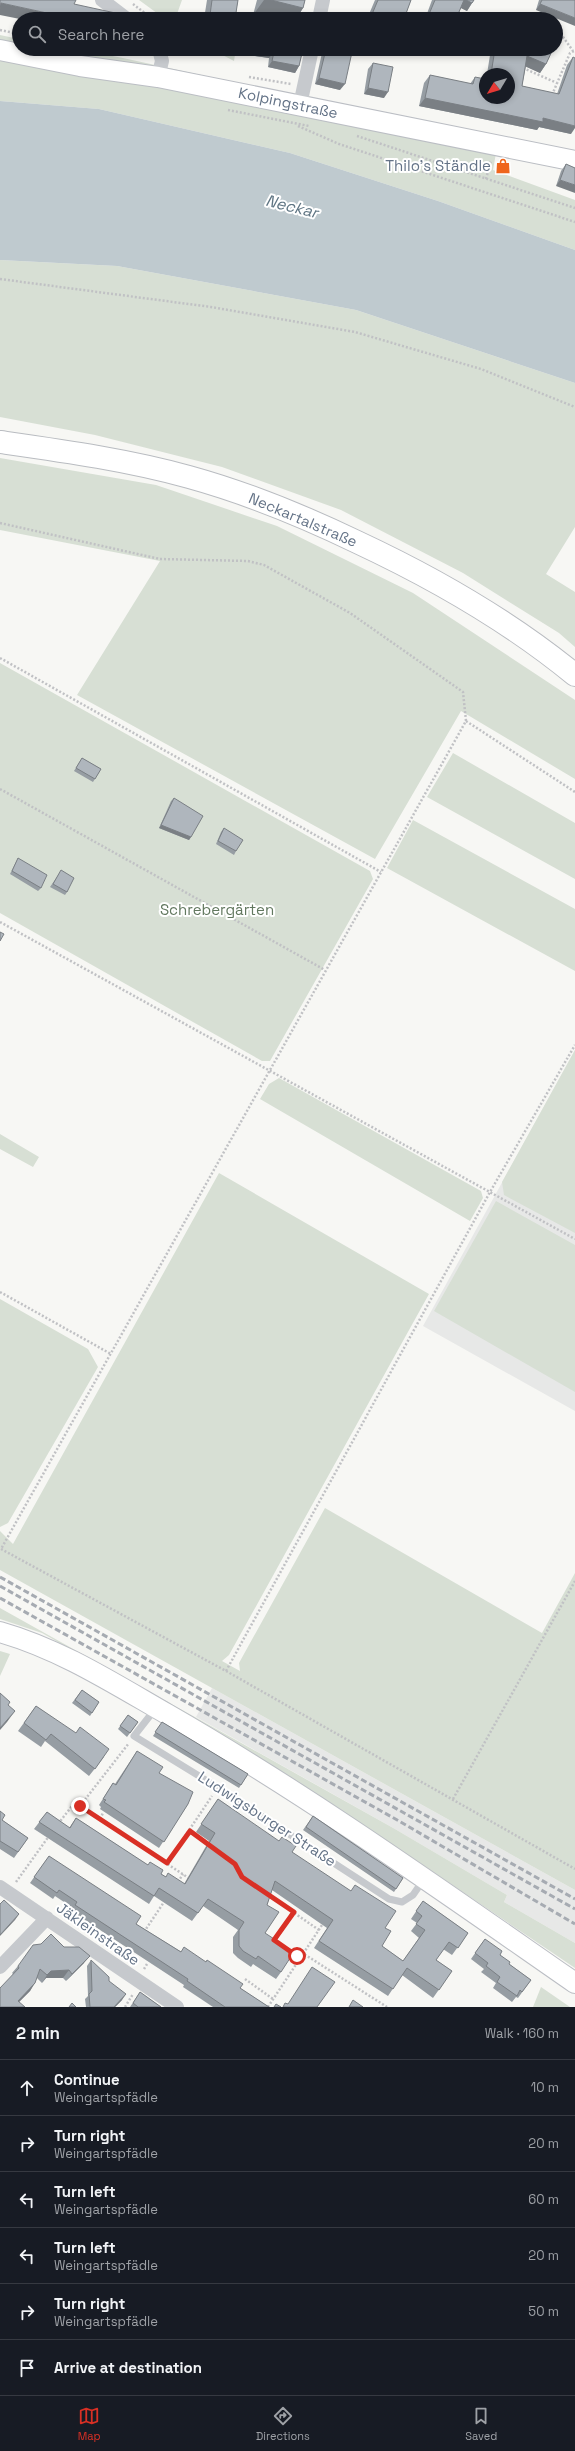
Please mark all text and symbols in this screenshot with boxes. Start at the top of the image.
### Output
search box [12,12,563,56]
icon: search [26,23,48,45]
text: Search here [58,25,144,44]
north arrow [479,68,515,104]
street label: Kolpingstraße [237,83,340,122]
place label: Thilo's Ständle [385,156,491,175]
shop icon: Thilo's Ständle [494,157,512,175]
water label: Neckar [263,190,322,224]
street label: Neckartalstraße [246,488,360,551]
park label: Schrebergärten [160,900,274,919]
street label: Ludwigsburger Straße [195,1767,340,1870]
route end [71,1797,89,1815]
street label: Jäkleinstraße [53,1898,144,1969]
route start [288,1947,306,1965]
text: 2 min [16,2022,60,2044]
text: Walk · 160 m [485,2025,559,2042]
text: Continue [54,2070,120,2089]
icon: ahead [16,2077,38,2099]
text: 10 m [531,2079,559,2096]
text: Weingartspfädle [54,2089,158,2106]
text: Turn right [54,2126,125,2145]
icon: right [16,2133,38,2155]
text: 20 m [528,2135,559,2152]
text: Weingartspfädle [54,2145,158,2162]
text: Turn left [54,2182,116,2201]
icon: left [16,2189,38,2211]
text: 60 m [528,2191,559,2208]
text: Weingartspfädle [54,2201,158,2218]
text: Turn left [54,2238,116,2257]
icon: left [16,2245,38,2267]
text: 20 m [528,2247,559,2264]
text: Weingartspfädle [54,2257,158,2274]
text: Turn right [54,2294,125,2313]
icon: right [16,2301,38,2323]
text: 50 m [528,2303,559,2320]
text: Weingartspfädle [54,2313,158,2330]
icon: arrive [16,2357,38,2379]
text: Arrive at destination [54,2358,202,2377]
tab: Map [78,2405,101,2443]
tab: Directions [256,2405,310,2443]
tab: Saved [465,2405,497,2443]

